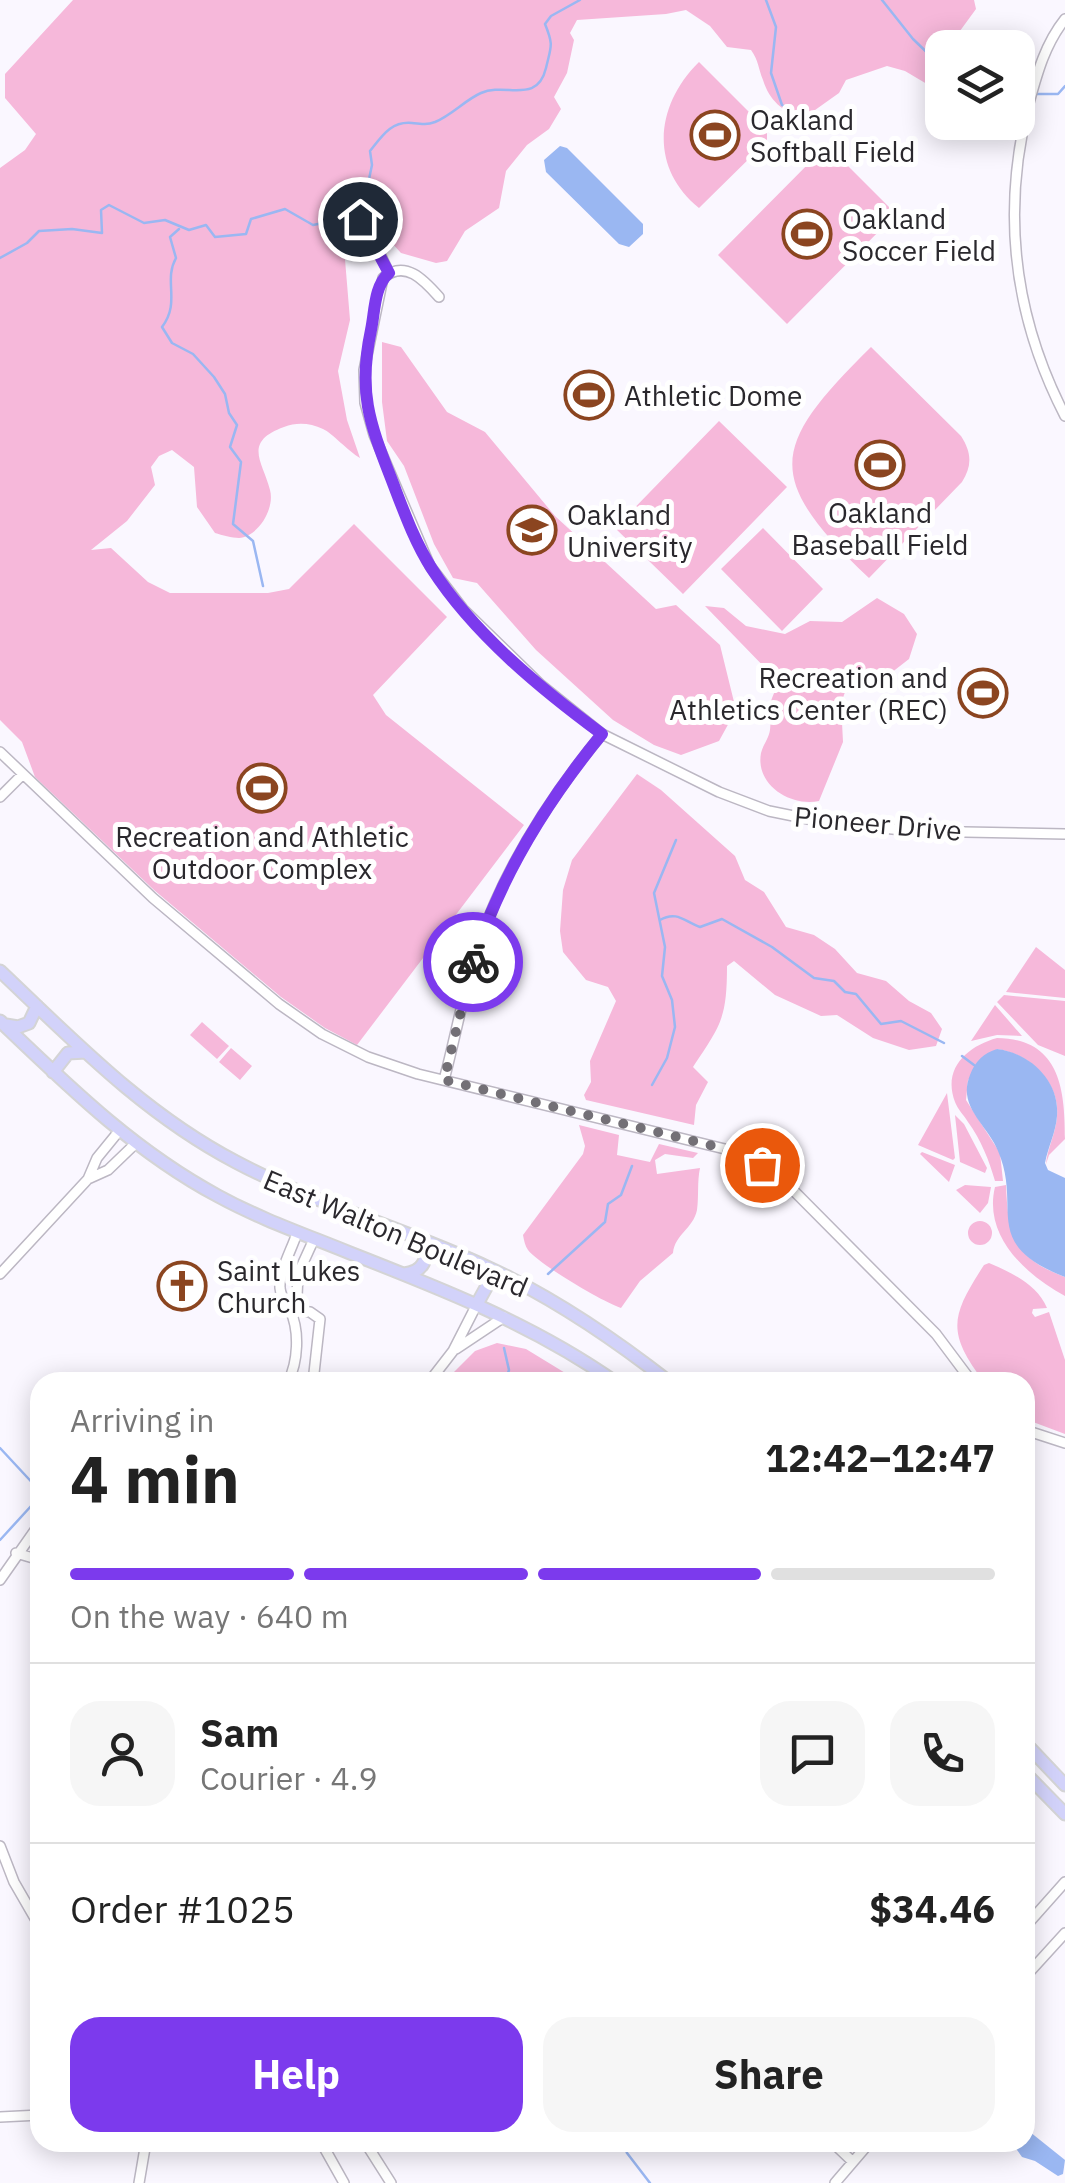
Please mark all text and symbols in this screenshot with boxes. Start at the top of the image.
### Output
map controls [925,30,1035,140]
button: layers [925,30,1035,140]
place label: Oakland Softball Field [750,101,915,170]
sports icon: Oakland Softball Field [689,109,741,161]
pin [318,177,403,262]
icon: home [333,192,388,247]
place label: Oakland Soccer Field [842,200,996,269]
sports icon: Oakland Soccer Field [781,208,833,260]
sports icon: Athletic Dome [563,369,615,421]
place label: Athletic Dome [624,377,802,414]
sports icon: Oakland Baseball Field [854,439,906,491]
place label: Oakland Baseball Field [791,494,969,563]
place label: Oakland University [567,496,693,565]
school or university icon: Oakland University [506,504,558,556]
place label: Recreation and Athletics Center (REC) [669,659,948,728]
sports icon: Recreation and Athletics Center (REC) [957,667,1009,719]
sports icon: Recreation and Athletic Outdoor Complex [236,762,288,814]
street label: Pioneer Drive [793,797,963,849]
place label: Recreation and Athletic Outdoor Complex [115,818,409,887]
courier [423,912,523,1012]
icon: bike [446,935,501,990]
pin [720,1123,805,1208]
icon: bag [735,1138,790,1193]
street label: East Walton Boulevard [258,1161,534,1305]
place label: Saint Lukes Church [217,1252,361,1321]
church icon: Saint Lukes Church [156,1260,208,1312]
text: Arriving in [70,1399,215,1441]
text: 12:42–12:47 [765,1433,995,1482]
text: 4 min [70,1436,240,1521]
text: On the way · 640 m [70,1595,349,1637]
button: person [70,1701,175,1806]
button: chat [760,1701,865,1806]
button: phone [890,1701,995,1806]
text: Sam [200,1708,279,1757]
text: Courier · 4.9 [200,1757,378,1799]
text: Order #1025 [70,1884,295,1933]
text: $34.46 [869,1884,995,1933]
button: Help [70,2017,523,2132]
button: Share [543,2017,995,2132]

